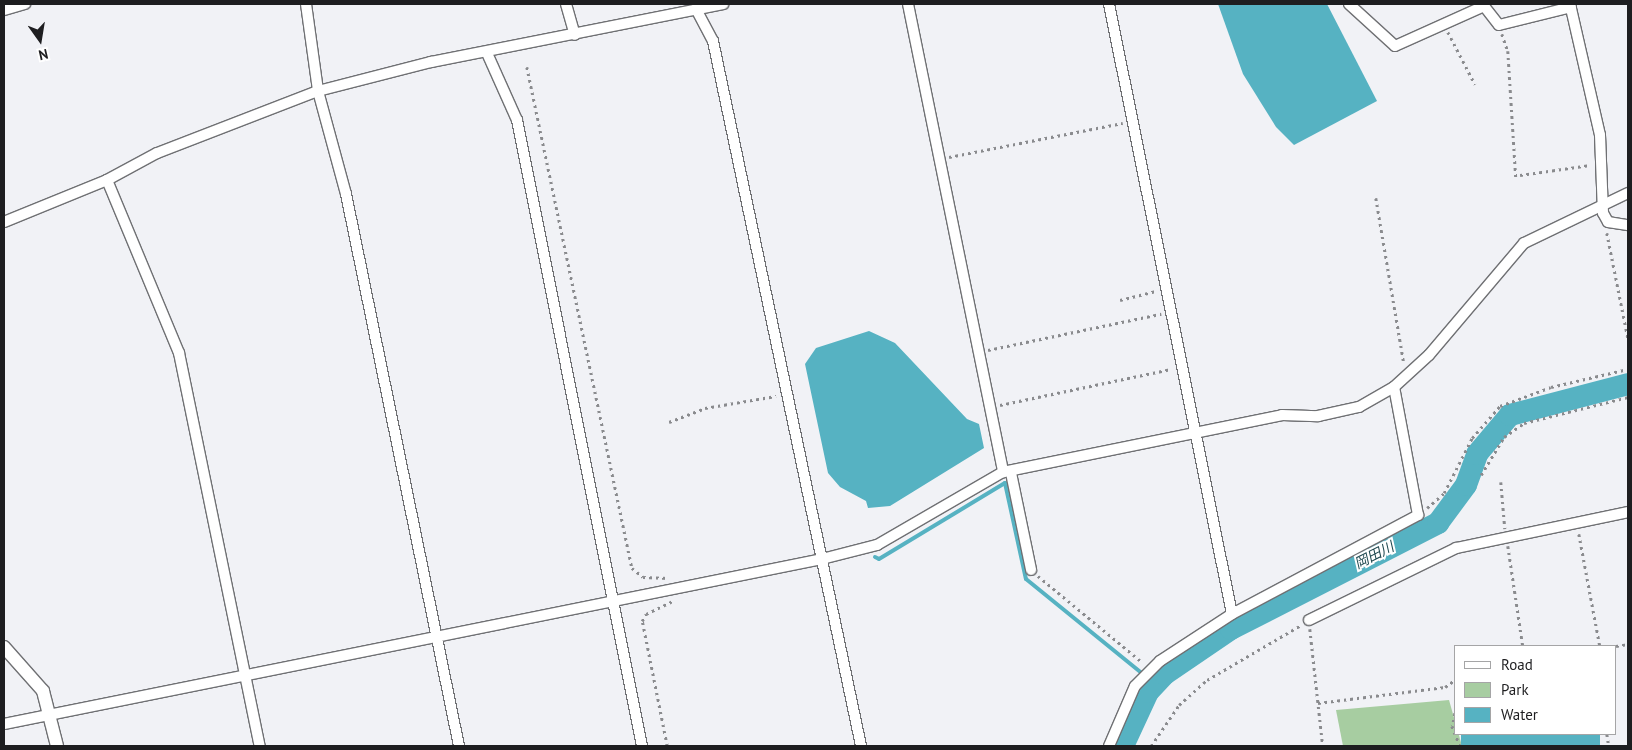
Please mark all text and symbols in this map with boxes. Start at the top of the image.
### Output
north arrow [15,15,65,65]
text: N [37,45,50,64]
water label: 岡田川 [1351,538,1397,572]
legend [1454,645,1617,735]
text: Road [1501,655,1533,674]
text: Park [1501,680,1529,699]
text: Water [1501,705,1538,724]

